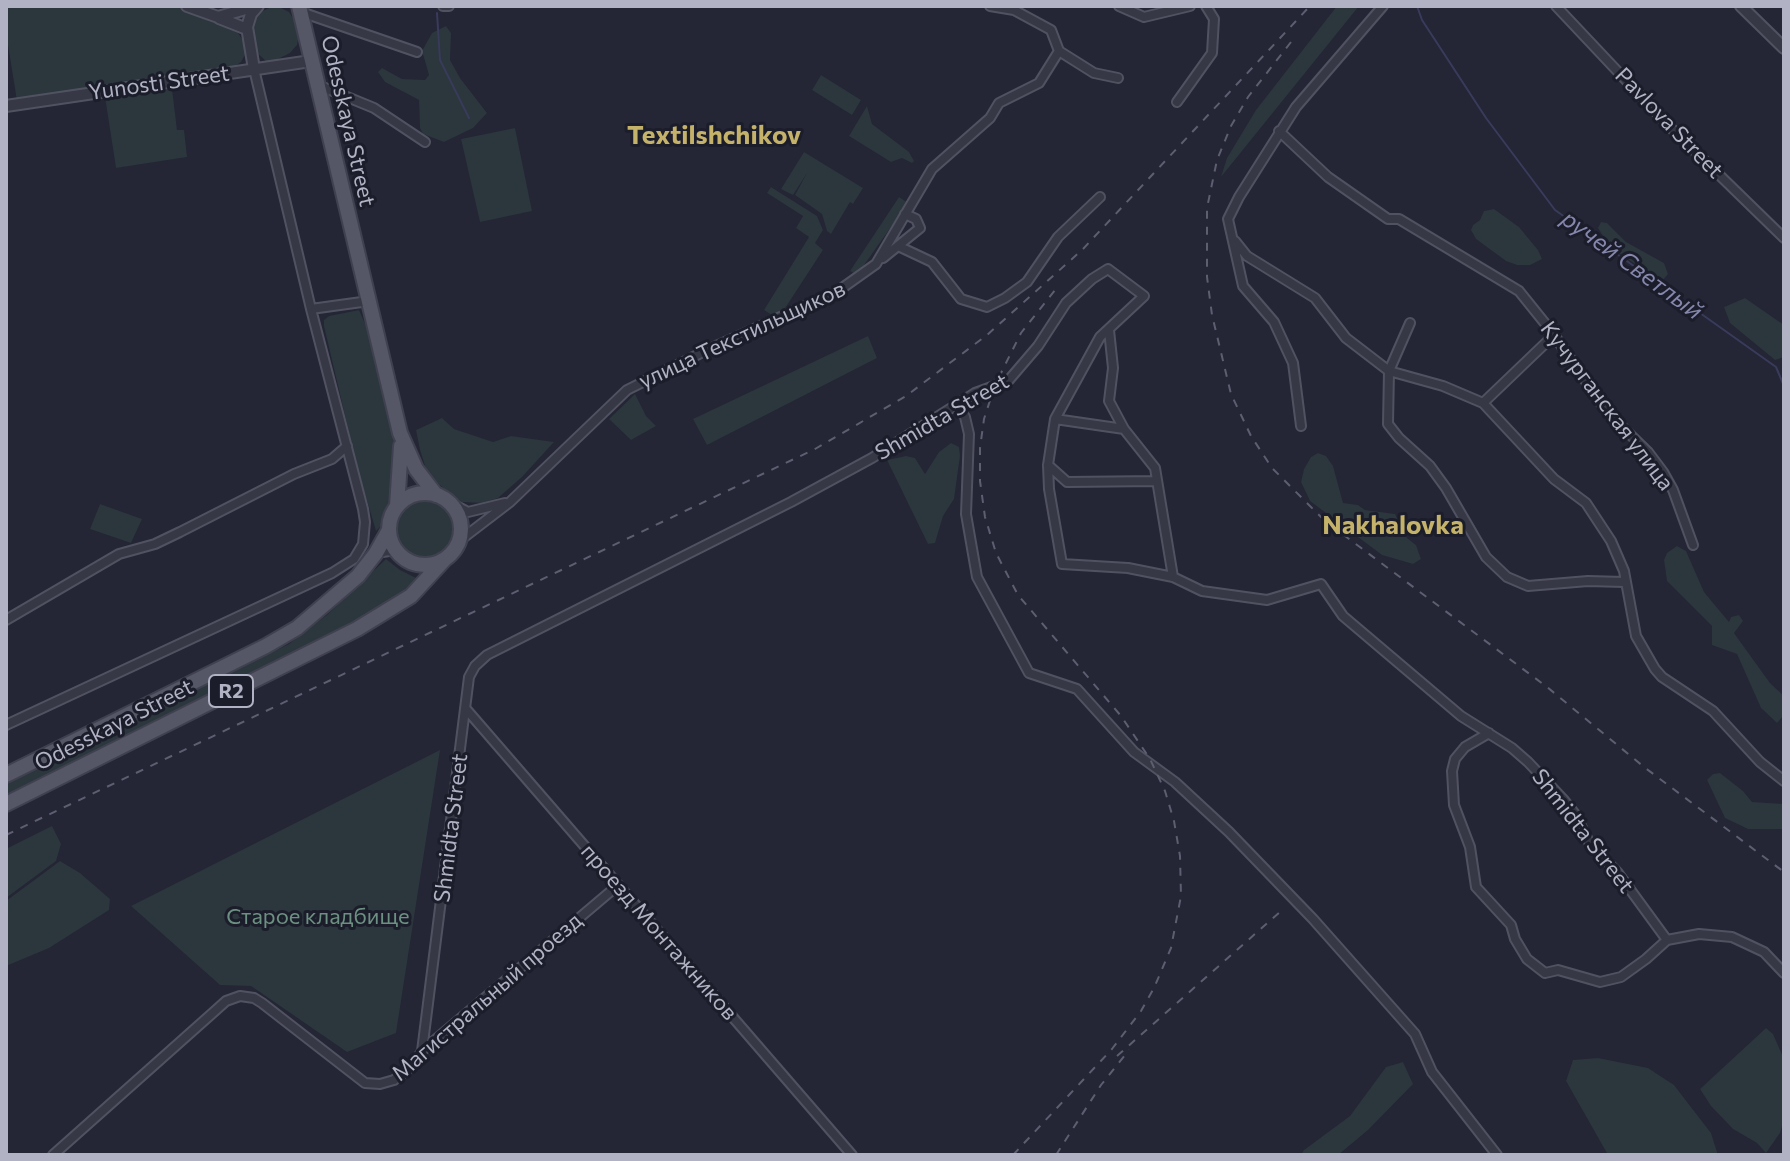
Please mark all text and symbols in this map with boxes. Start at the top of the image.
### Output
street label: Odesskaya Street [316,33,380,209]
street label: Yunosti Street [87,60,231,106]
street label: Pavlova Street [1610,62,1728,184]
district label: Textilshchikov [627,119,801,151]
water label: ручей Светлый [1556,204,1708,326]
street label: улица Текстильщиков [635,276,849,394]
street label: Кучурганская улица [1535,316,1679,496]
street label: Shmidta Street [870,368,1014,466]
district label: Nakhalovka [1322,509,1464,541]
street label: Odesskaya Street [30,674,198,776]
road number: R2 [209,675,253,707]
street label: Shmidta Street [429,752,473,904]
street label: Shmidta Street [1526,764,1640,898]
street label: проезд Монтажников [575,838,743,1026]
park label: Старое кладбище [226,904,410,930]
street label: Магистральный проезд [387,907,587,1087]

